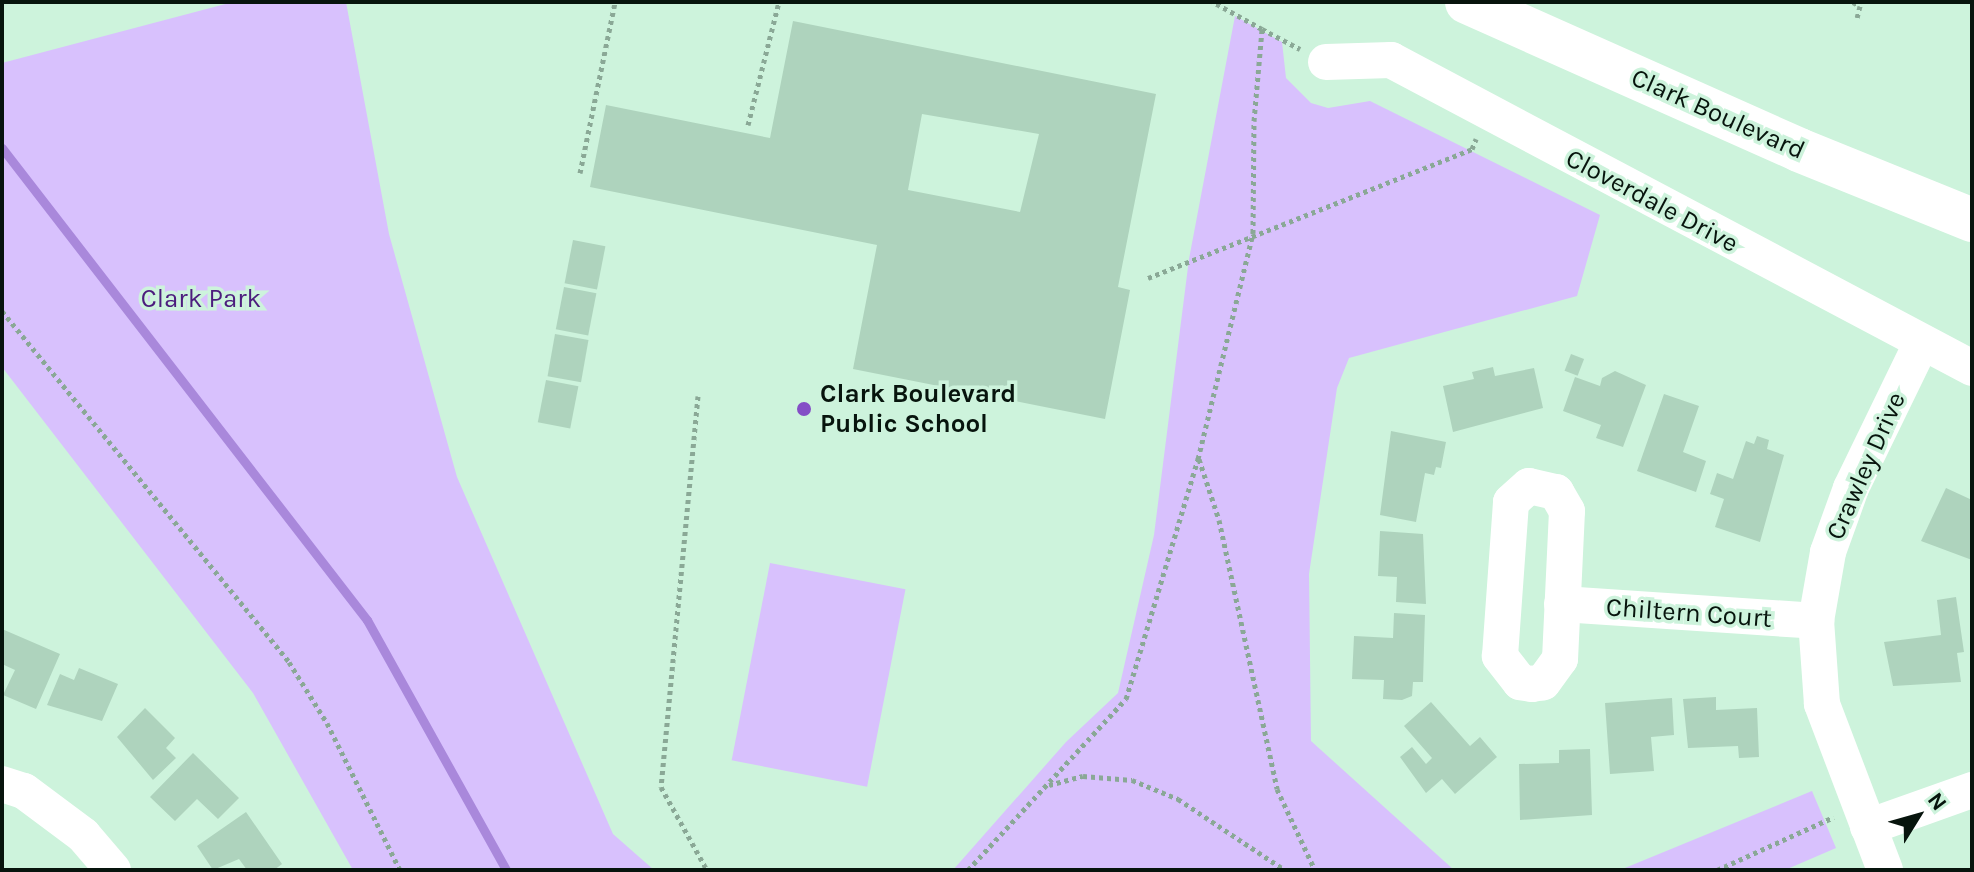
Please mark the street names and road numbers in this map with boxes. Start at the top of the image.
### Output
street label: Clark Boulevard [1626,62,1810,166]
street label: Cloverdale Drive [1561,143,1743,259]
street label: Crawley Drive [1820,387,1912,545]
street label: Chiltern Court [1605,592,1773,634]

